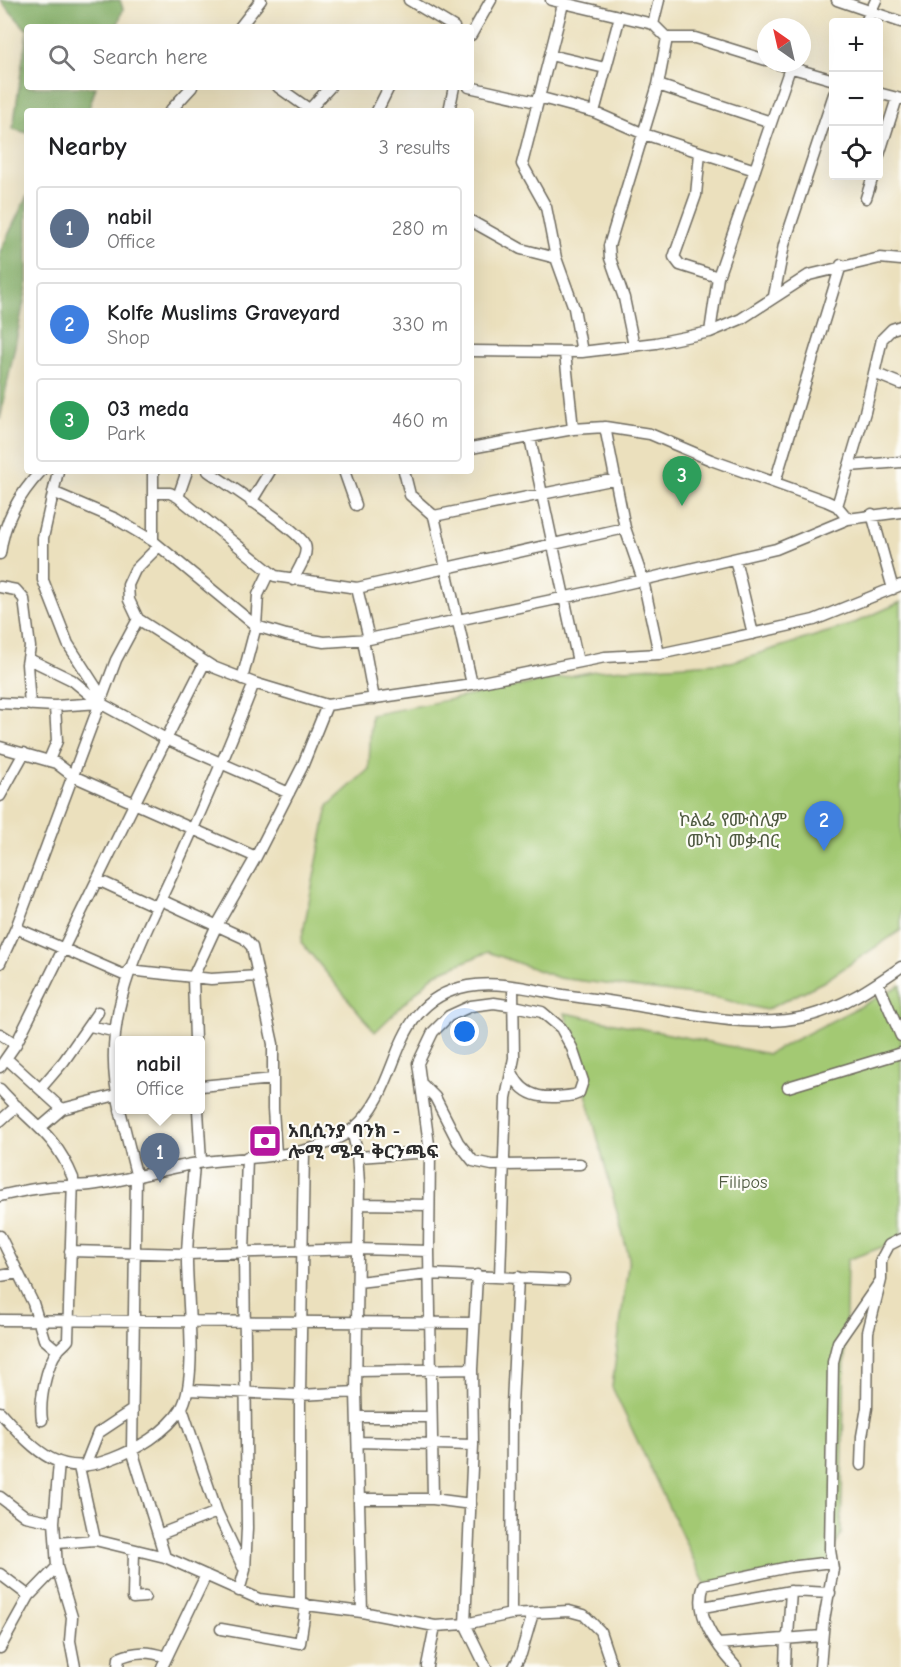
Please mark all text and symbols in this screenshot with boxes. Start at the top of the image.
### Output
north arrow [757,18,811,72]
map controls [829,18,883,180]
button: + [829,18,883,72]
search box [24,24,474,90]
icon: search [45,41,78,74]
text: Search here [93,44,208,70]
button: − [829,72,883,126]
button: locate [829,126,883,180]
text: Nearby [48,132,127,162]
text: 3 results [379,136,450,159]
text: nabil [107,204,152,230]
text: 1 [66,217,73,240]
text: 280 m [392,217,448,240]
text: Office [107,230,155,253]
text: Kolfe Muslims Graveyard [107,300,340,326]
text: 2 [65,313,74,336]
text: 330 m [392,313,448,336]
text: Shop [107,326,150,349]
text: 03 meda [107,396,189,422]
text: 3 [65,409,74,432]
text: 460 m [392,409,448,432]
text: Park [107,422,145,445]
pin: 3 [662,456,702,506]
pin: 2 [804,802,844,851]
park label: ኮልፌ የሙስሊም መካነ መቃብር [679,810,787,852]
your location [450,1017,479,1046]
popup [115,1036,205,1114]
text: nabil [136,1051,181,1077]
text: Office [136,1077,184,1100]
place label: አቢሲንያ ባንክ - ሎሚ ሜዳ ቅርንጫፍ [288,1121,438,1163]
bank icon: አቢሲንያ ባንክ - ሎሚ ሜዳ ቅርንጫፍ [247,1123,283,1159]
pin: 1 [140,1134,180,1183]
park label: Filipos [719,1172,767,1193]

